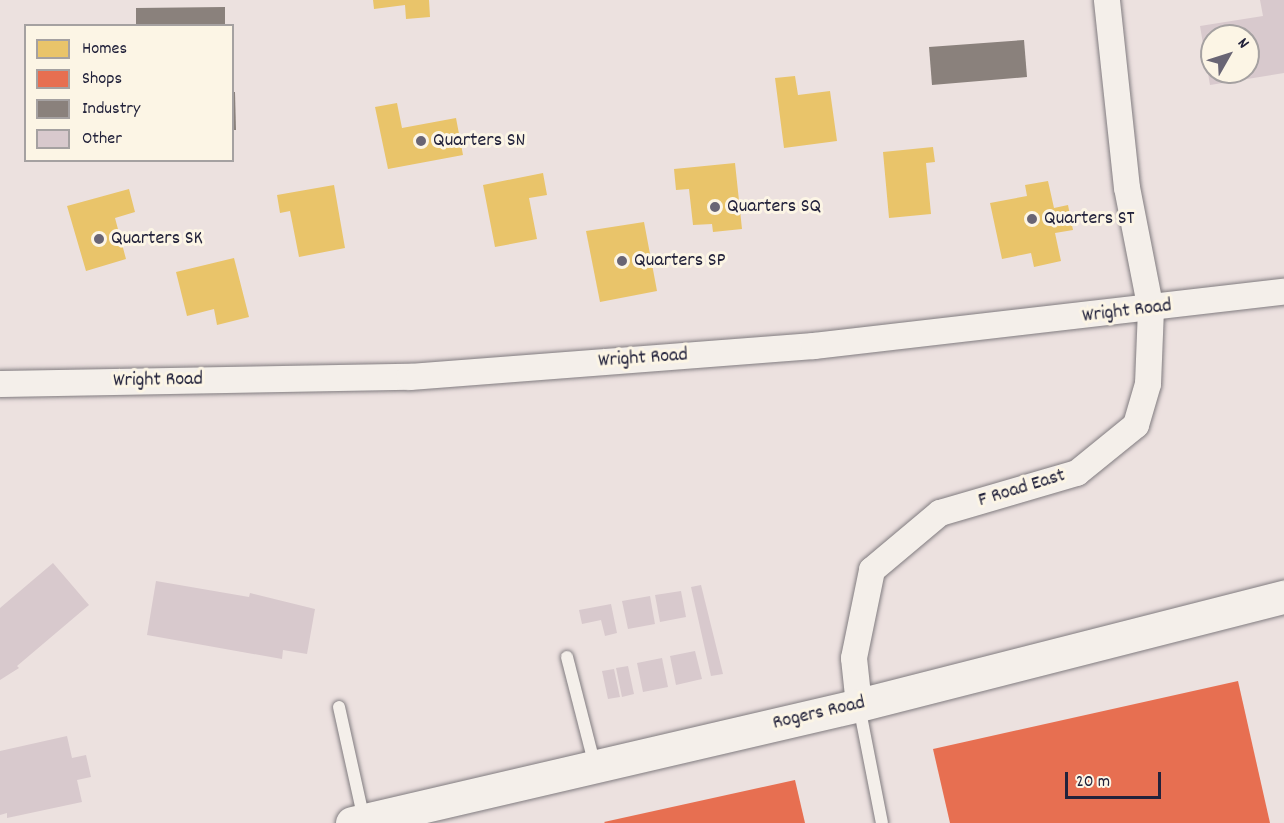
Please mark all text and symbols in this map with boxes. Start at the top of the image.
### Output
legend [24,24,234,162]
north arrow [1200,24,1260,84]
text: N [1231,33,1254,54]
text: Homes [82,37,127,62]
text: Shops [82,67,122,92]
text: Industry [82,97,140,122]
text: Other [82,127,122,152]
place label: Quarters SN [433,129,525,153]
marker: Quarters SN [414,134,428,148]
place label: Quarters SQ [727,195,821,219]
marker: Quarters SQ [708,200,722,214]
place label: Quarters ST [1044,207,1134,231]
marker: Quarters ST [1025,212,1039,226]
place label: Quarters SK [111,227,203,251]
marker: Quarters SK [92,232,106,246]
place label: Quarters SP [634,249,726,273]
marker: Quarters SP [615,254,629,268]
street label: Wright Road [1081,295,1173,329]
street label: Wright Road [597,344,689,374]
street label: Wright Road [113,368,203,394]
street label: F Road East [976,464,1068,514]
street label: Rogers Road [770,692,868,736]
scale bar [1068,760,1164,798]
text: 20 m [1076,770,1110,795]

